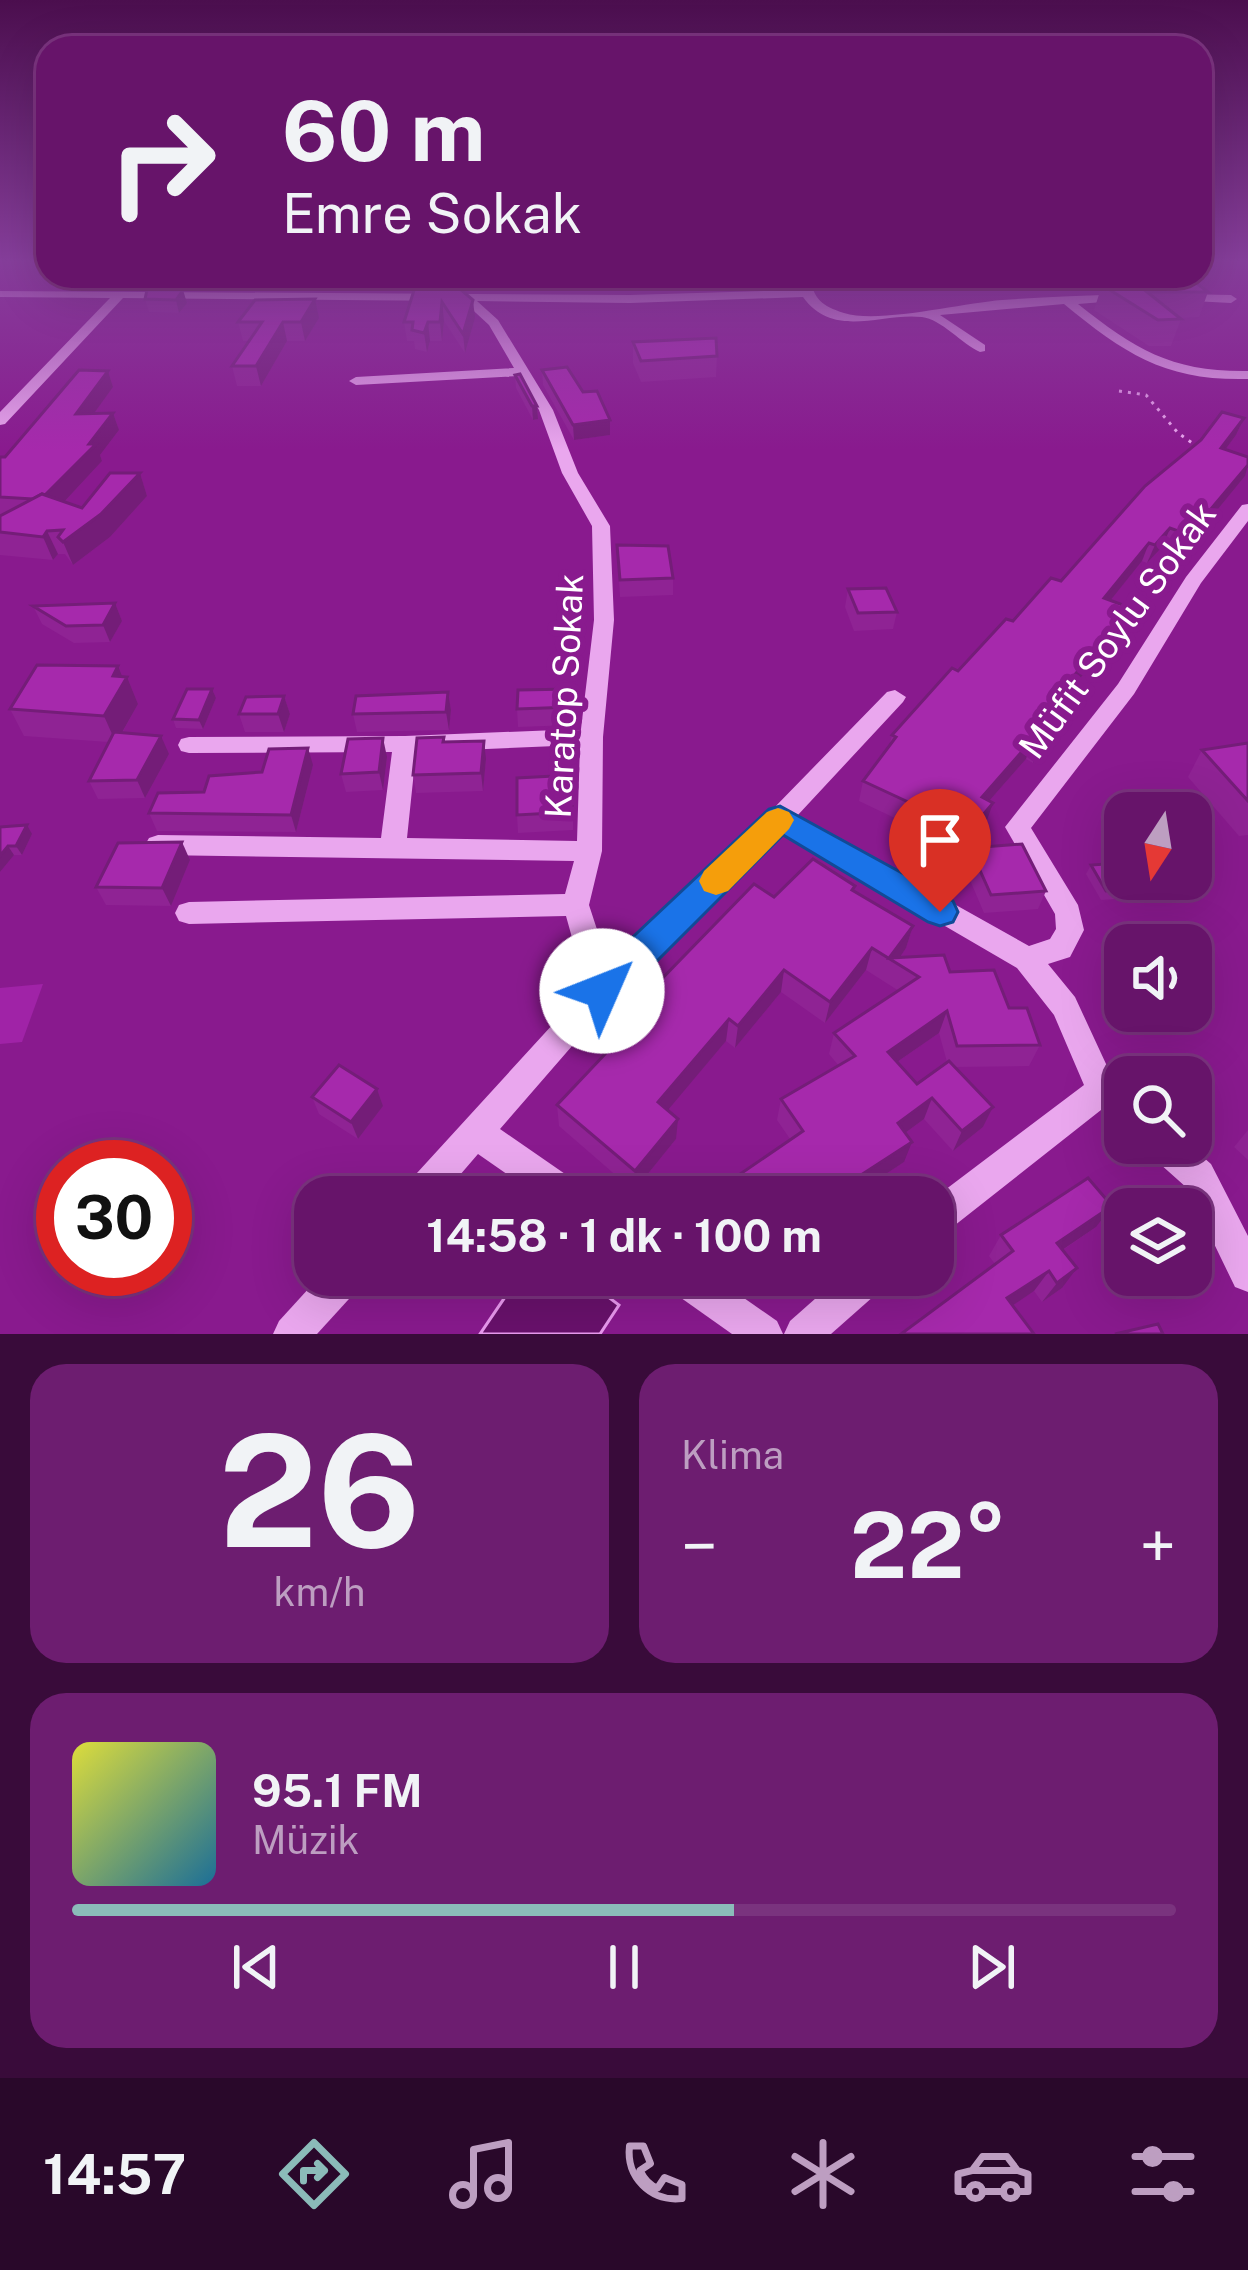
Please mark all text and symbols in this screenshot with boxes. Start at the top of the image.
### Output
text: 60 m [282,81,486,180]
icon: right [84,84,240,240]
text: Emre Sokak [282,182,582,245]
street label: Müfit Soylu Sokak [1010,494,1224,766]
street label: Karatop Sokak [537,573,591,819]
pin [889,789,991,912]
north arrow [1104,792,1212,900]
map controls [1104,792,1212,1296]
icon: arrive [907,807,973,873]
button: sound [1104,924,1212,1032]
position arrow [539,928,665,1054]
button: search [1104,1056,1212,1164]
speed limit sign: 30 [36,1140,192,1296]
button: layers [1104,1188,1212,1296]
text: 14:58 · 1 dk · 100 m [426,1209,822,1262]
text: 26 [218,1399,421,1582]
text: Klima [681,1432,784,1478]
text: 22° [850,1492,1007,1598]
text: − [681,1507,718,1585]
text: + [1139,1507,1176,1585]
text: km/h [274,1569,365,1615]
text: 95.1 FM [252,1764,422,1817]
text: Müzik [252,1817,360,1863]
icon: previous [223,1934,289,2000]
icon: pause [591,1934,657,2000]
icon: next [959,1934,1025,2000]
icon: directions [272,2132,356,2216]
icon: music [442,2132,526,2216]
icon: phone [612,2132,696,2216]
icon: climate [781,2132,865,2216]
icon: car [951,2132,1035,2216]
icon: filters [1121,2132,1205,2216]
text: 14:57 [43,2143,186,2206]

